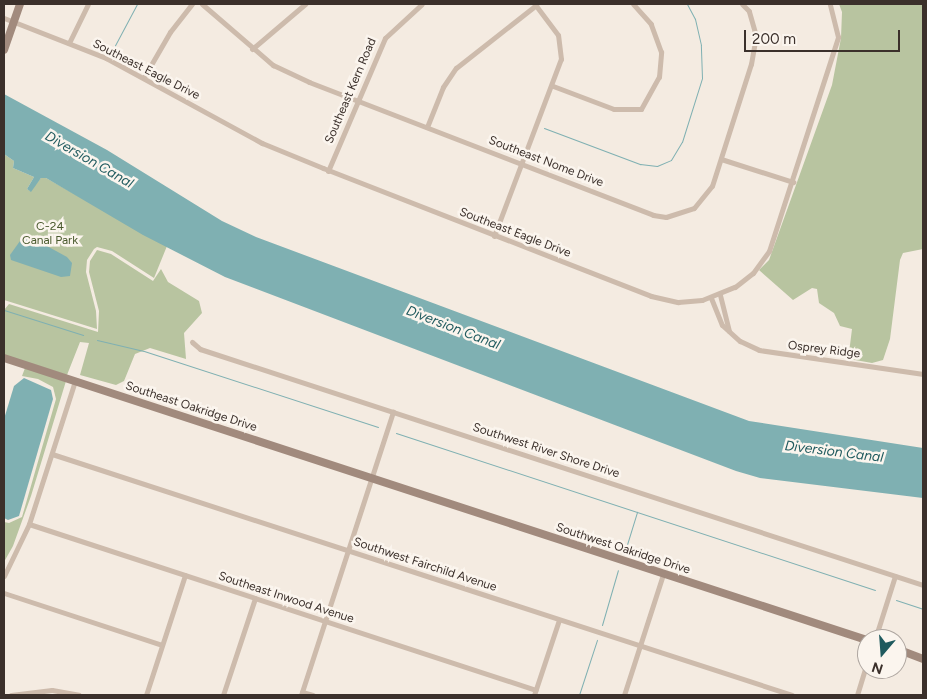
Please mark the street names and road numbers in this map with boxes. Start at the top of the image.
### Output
street label: Southeast Kern Road [322,36,380,146]
street label: Southeast Eagle Drive [90,37,202,103]
street label: Southeast Nome Drive [487,133,605,191]
street label: Southeast Eagle Drive [457,205,573,261]
street label: Osprey Ridge [787,338,861,362]
street label: Southeast Oakridge Drive [123,379,259,435]
street label: Southwest River Shore Drive [471,420,621,482]
street label: Southwest Oakridge Drive [554,520,692,578]
street label: Southwest Fairchild Avenue [352,535,498,595]
street label: Southeast Inwood Avenue [216,569,356,627]

